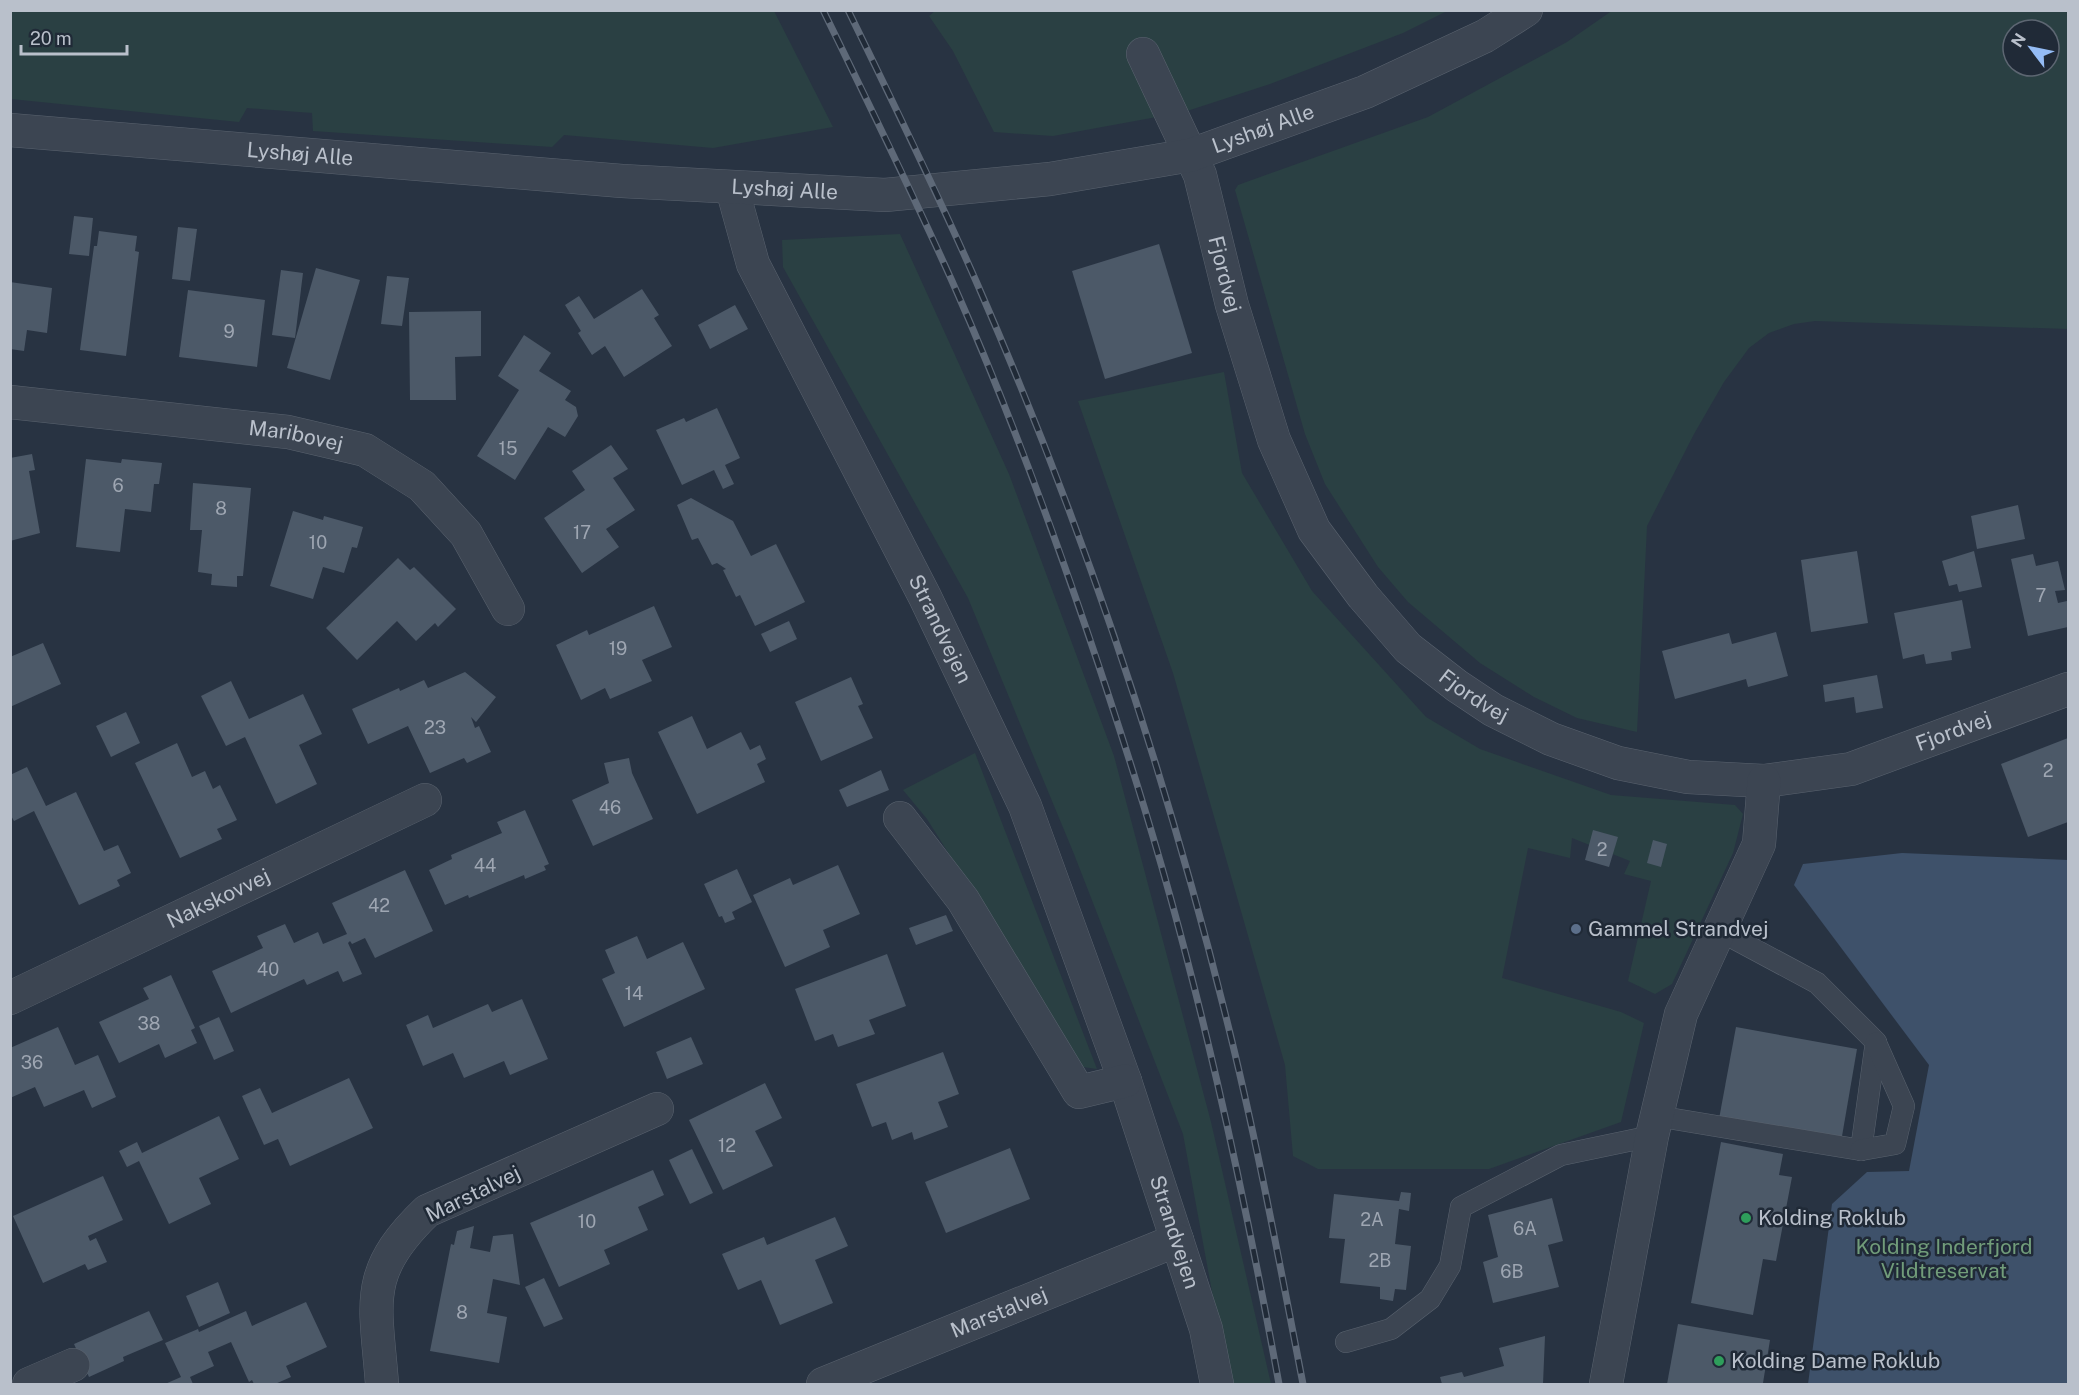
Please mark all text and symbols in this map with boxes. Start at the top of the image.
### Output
scale bar [21,18,128,56]
north arrow [2001,18,2061,78]
text: 20 m [30,28,72,49]
text: N [2007,30,2030,51]
street label: Lyshøj Alle [1208,98,1317,158]
street label: Lyshøj Alle [246,137,354,171]
street label: Lyshøj Alle [731,174,839,204]
street label: Fjordvej [1203,233,1247,316]
house number: 9 [223,321,235,342]
street label: Maribovej [247,415,346,456]
house number: 15 [499,438,517,459]
house number: 6 [112,475,124,496]
house number: 8 [215,498,227,519]
house number: 17 [573,522,591,543]
house number: 10 [309,532,327,553]
street label: Strandvejen [904,570,977,687]
house number: 7 [2036,585,2046,606]
house number: 19 [609,638,627,659]
street label: Fjordvej [1434,664,1513,728]
street label: Fjordvej [1912,706,1994,756]
house number: 23 [424,717,446,738]
house number: 2 [2043,760,2053,781]
house number: 46 [599,797,621,818]
house number: 2 [1597,839,1607,860]
house number: 44 [474,855,496,876]
street label: Nakskovvej [163,863,274,933]
house number: 42 [368,895,390,916]
place label: Gammel Strandvej [1588,916,1768,941]
marker: Gammel Strandvej [1569,922,1583,936]
house number: 40 [257,959,279,980]
house number: 14 [625,983,643,1004]
house number: 38 [138,1013,160,1034]
house number: 36 [21,1052,43,1073]
house number: 12 [718,1135,736,1156]
street label: Marstalvej [421,1160,524,1227]
street label: Strandvejen [1145,1172,1205,1292]
place label: Kolding Roklub [1758,1205,1906,1230]
house number: 2A [1360,1209,1384,1230]
house number: 10 [578,1211,596,1232]
marker: Kolding Roklub [1739,1211,1753,1225]
house number: 6A [1513,1218,1537,1239]
park label: Kolding Inderfjord Vildtreservat [1856,1234,2032,1283]
house number: 2B [1369,1250,1391,1271]
house number: 6B [1500,1261,1524,1282]
street label: Marstalvej [947,1281,1051,1343]
house number: 8 [456,1302,468,1323]
place label: Kolding Dame Roklub [1731,1348,1940,1373]
marker: Kolding Dame Roklub [1712,1354,1726,1368]

